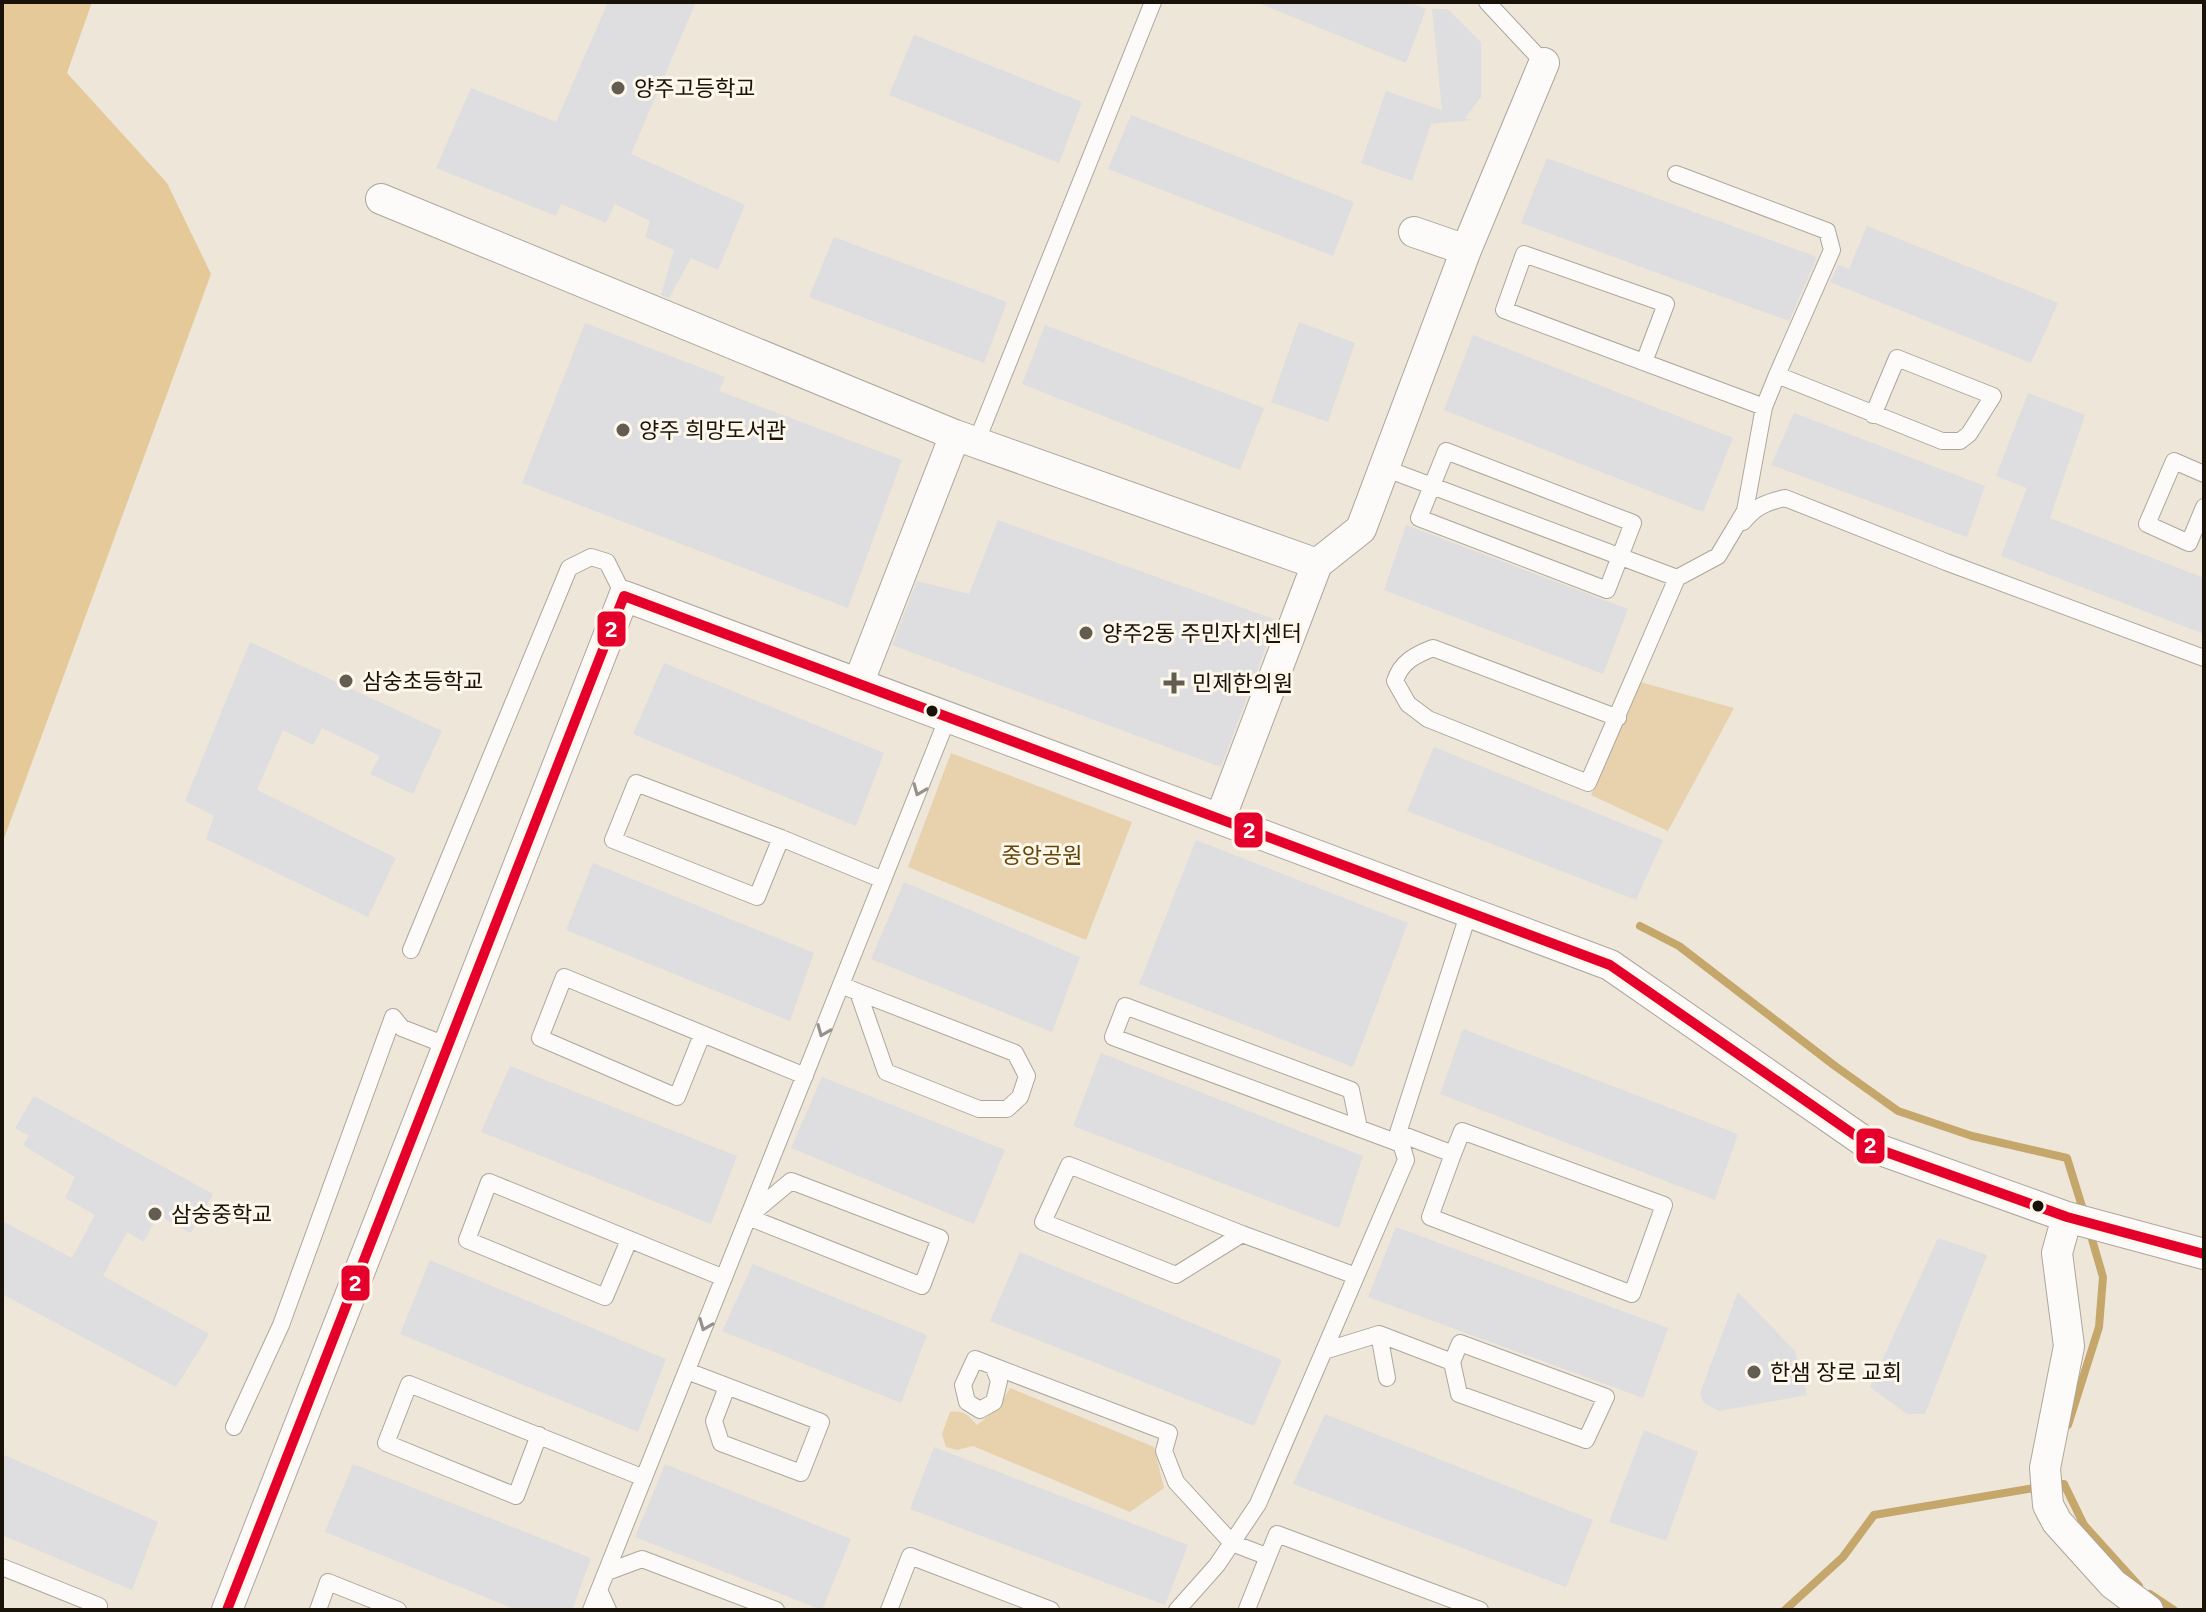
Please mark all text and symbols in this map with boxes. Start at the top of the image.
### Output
place label: 양주고등학교 [634,75,755,102]
marker: 양주고등학교 [609,79,627,97]
place label: 양주 희망도서관 [639,417,786,444]
marker: 양주 희망도서관 [614,421,632,439]
line badge: 2 [596,610,627,648]
text: 2 [605,616,617,643]
place label: 양주2동 주민자치센터 [1102,620,1302,647]
marker: 양주2동 주민자치센터 [1077,624,1095,642]
place label: 삼숭초등학교 [362,668,483,695]
place label: 민제한의원 [1192,670,1293,697]
marker: 삼숭초등학교 [337,672,355,690]
marker: 민제한의원 [1163,672,1185,694]
unlabelled marker [924,703,940,719]
one-way arrow [912,782,929,796]
line badge: 2 [1233,811,1264,849]
text: 2 [1243,817,1255,844]
park label: 중앙공원 [1002,842,1082,869]
one-way arrow [816,1023,832,1037]
line badge: 2 [1855,1127,1886,1165]
text: 2 [1864,1132,1876,1159]
unlabelled marker [2030,1198,2046,1214]
place label: 삼숭중학교 [171,1201,272,1228]
marker: 삼숭중학교 [146,1205,164,1223]
line badge: 2 [340,1264,371,1302]
text: 2 [349,1270,361,1297]
one-way arrow [698,1317,715,1331]
place label: 한샘 장로 교회 [1770,1359,1902,1386]
marker: 한샘 장로 교회 [1745,1363,1763,1381]

